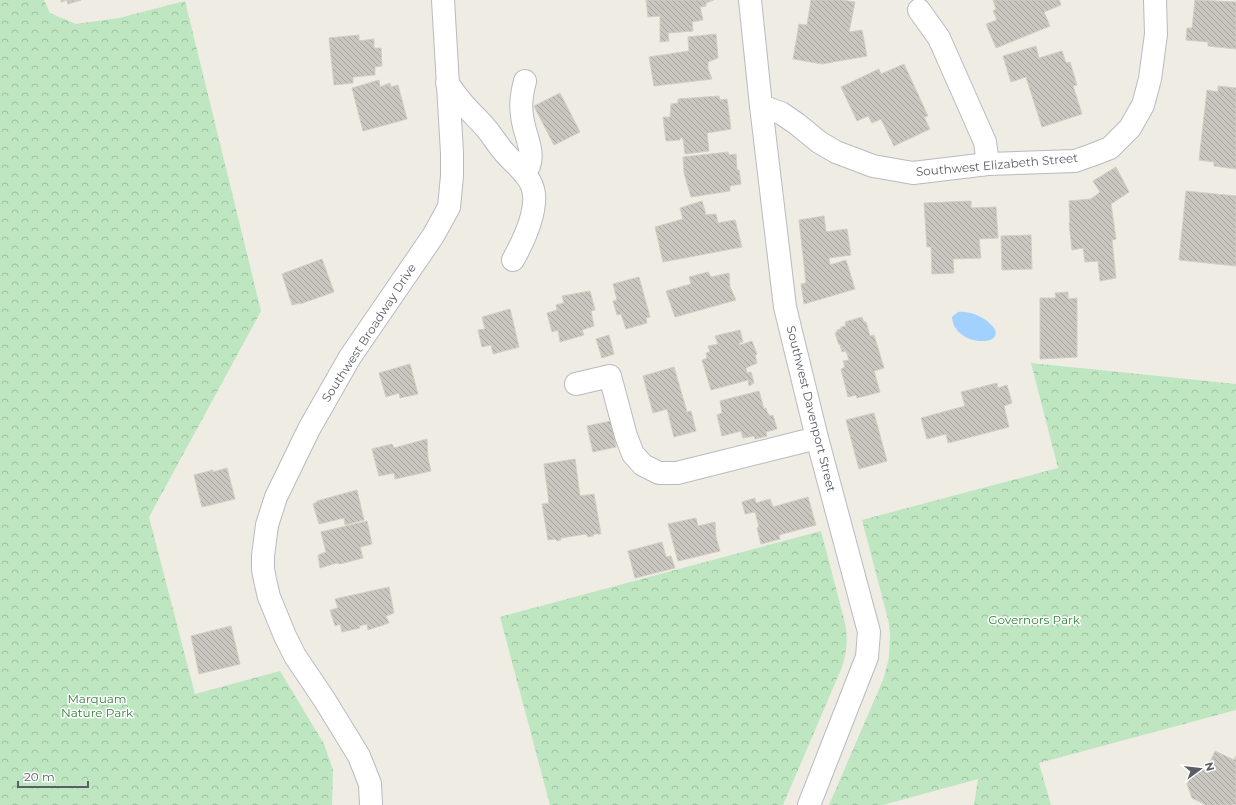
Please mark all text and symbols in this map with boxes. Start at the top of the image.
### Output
street label: Southwest Elizabeth Street [915,150,1079,179]
street label: Southwest Broadway Drive [318,261,419,405]
street label: Southwest Davenport Street [784,324,839,494]
park label: Governors Park [988,612,1081,627]
park label: Marquam Nature Park [61,691,134,720]
north arrow [1180,749,1220,789]
text: N [1202,760,1218,773]
scale bar [18,763,88,789]
text: 20 m [24,769,55,784]

